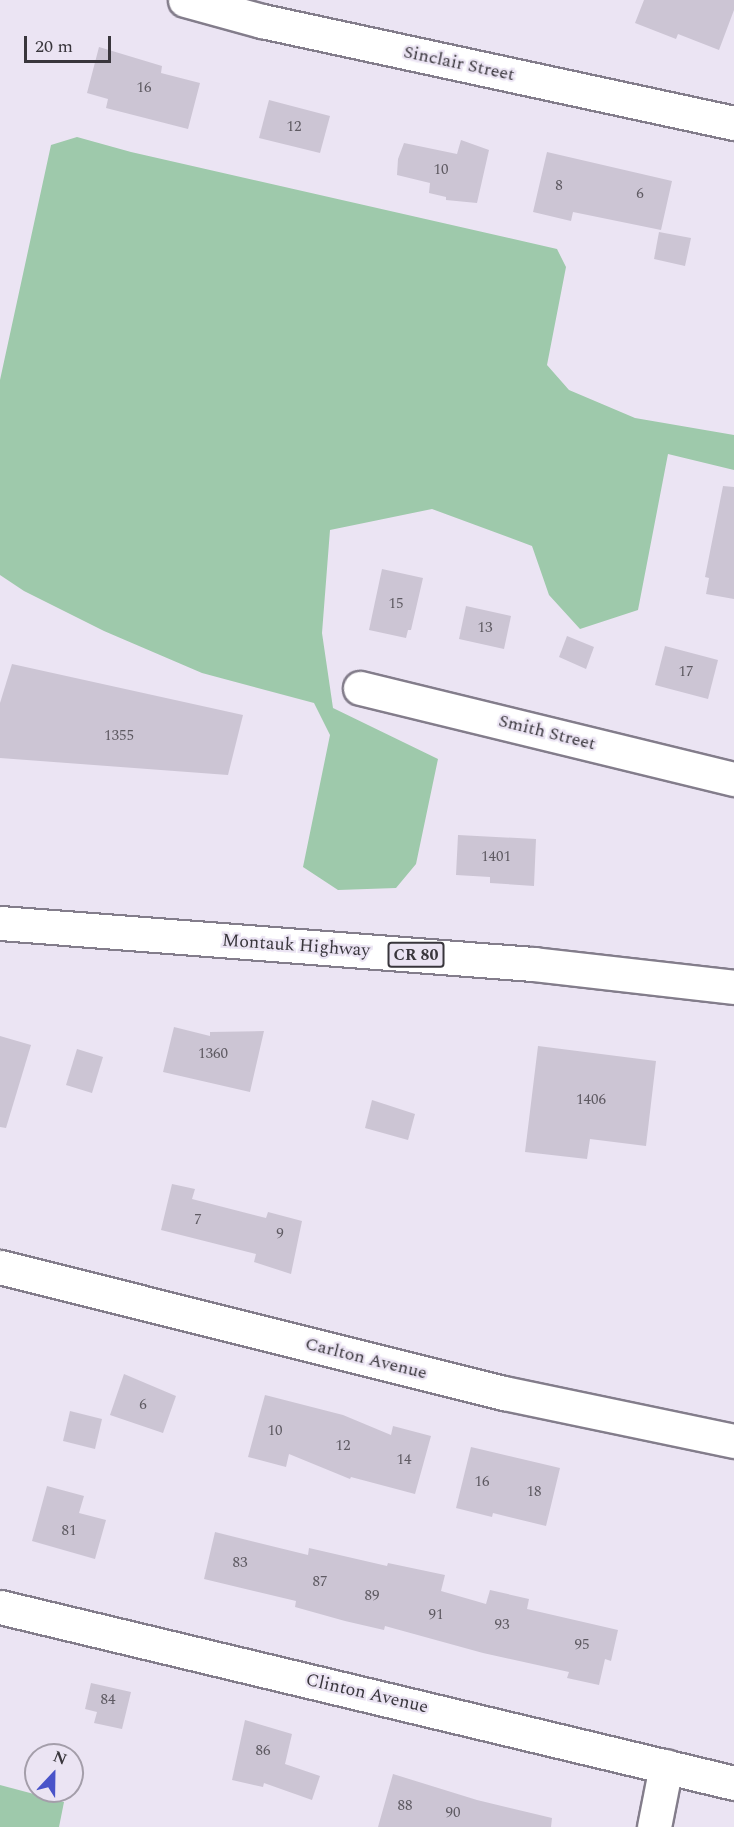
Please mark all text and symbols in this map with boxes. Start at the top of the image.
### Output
scale bar [27,24,114,62]
text: 20 m [35,33,73,60]
street label: Sinclair Street [402,42,516,86]
house number: 16 [137,79,151,97]
house number: 12 [287,118,301,136]
house number: 10 [434,161,448,179]
house number: 8 [555,177,563,195]
house number: 6 [636,185,644,203]
house number: 15 [389,595,403,613]
house number: 13 [478,619,492,637]
house number: 17 [679,663,693,681]
street label: Smith Street [496,711,598,755]
house number: 1355 [104,727,134,745]
house number: 1401 [481,848,511,866]
street label: Montauk Highway [221,930,371,962]
road number: CR 80 [388,942,444,968]
house number: 1360 [198,1045,228,1063]
house number: 1406 [576,1091,606,1109]
house number: 7 [194,1211,202,1229]
house number: 9 [276,1225,284,1243]
street label: Carlton Avenue [303,1333,429,1385]
house number: 6 [139,1396,147,1414]
house number: 10 [268,1422,282,1440]
house number: 12 [336,1437,350,1455]
house number: 14 [397,1451,411,1469]
house number: 16 [475,1473,489,1491]
house number: 18 [527,1483,541,1501]
house number: 81 [62,1522,76,1540]
house number: 83 [233,1554,247,1572]
house number: 87 [313,1573,327,1591]
house number: 89 [365,1587,379,1605]
house number: 91 [429,1606,443,1624]
house number: 93 [495,1616,509,1634]
house number: 95 [575,1636,589,1654]
street label: Clinton Avenue [304,1669,430,1719]
house number: 84 [101,1691,115,1709]
house number: 86 [256,1742,270,1760]
north arrow [24,1743,84,1803]
text: N [49,1745,71,1772]
house number: 88 [398,1797,412,1815]
house number: 90 [446,1804,460,1822]

